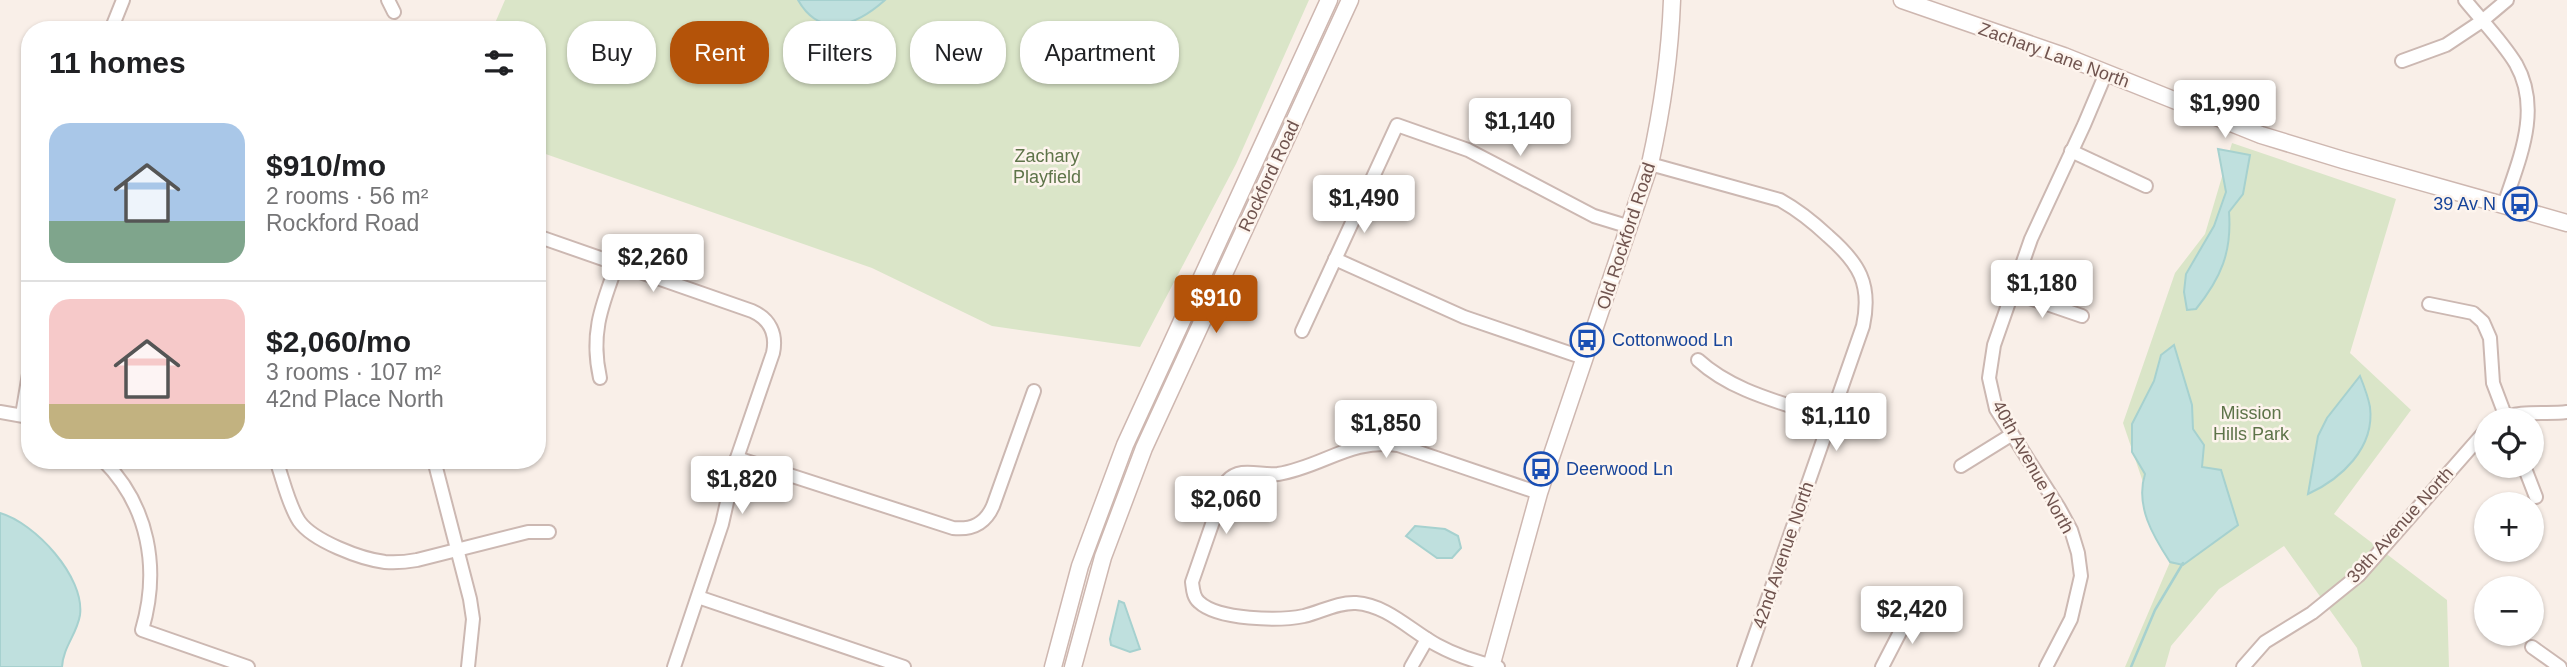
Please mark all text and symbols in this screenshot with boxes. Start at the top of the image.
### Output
street label: Zachary Lane North [1976,18,2132,92]
chip: Buy [567,21,656,84]
chip: Rent [670,21,769,84]
chip: Filters [783,21,896,84]
chip: New [910,21,1006,84]
chip: Apartment [1020,21,1179,84]
icon: filters [480,44,518,82]
text: 11 homes [49,46,186,79]
pin: $1,990 [2168,80,2282,140]
text: $1,990 [2190,90,2260,116]
pin: $1,140 [1463,99,1577,158]
text: $1,140 [1485,108,1555,134]
street label: Rockford Road [1235,117,1303,235]
park label: Zachary Playfield [1013,146,1081,187]
text: $910/mo [266,149,386,182]
icon: home [105,151,189,235]
street label: Old Rockford Road [1593,160,1659,312]
pin: $1,490 [1307,176,1421,235]
text: 2 rooms · 56 m² [266,183,428,209]
text: $1,490 [1329,185,1399,211]
bus stop icon: 39 Av N [2501,185,2539,223]
place label: 39 Av N [2433,194,2496,214]
text: Rockford Road [266,210,419,236]
pin: $2,260 [596,234,710,294]
text: $2,260 [618,244,688,270]
pin: $1,180 [1985,260,2099,320]
text: $1,180 [2007,270,2077,296]
pin: $910 [1175,276,1257,335]
text: $910 [1190,285,1242,311]
bus stop icon: Cottonwood Ln [1568,321,1606,359]
text: $2,060/mo [266,325,411,358]
icon: home [105,327,189,411]
place label: Cottonwood Ln [1612,330,1733,350]
text: 3 rooms · 107 m² [266,359,441,385]
text: 42nd Place North [266,386,444,412]
pin: $1,110 [1779,393,1893,453]
street label: 40th Avenue North [1988,397,2078,537]
pin: $1,850 [1329,400,1443,460]
text: $1,110 [1801,403,1871,429]
park label: Mission Hills Park [2213,403,2290,444]
map controls [2474,408,2544,646]
button: locate [2474,408,2544,478]
text: $1,850 [1351,410,1421,436]
bus stop icon: Deerwood Ln [1522,450,1560,488]
pin: $1,820 [685,456,799,516]
place label: Deerwood Ln [1566,459,1673,479]
street label: 39th Avenue North [2343,463,2457,587]
text: $1,820 [707,466,777,492]
pin: $2,060 [1169,476,1283,536]
street label: 42nd Avenue North [1749,479,1817,631]
text: $2,060 [1191,486,1261,512]
button: + [2474,492,2544,562]
button: − [2474,576,2544,646]
pin: $2,420 [1855,586,1969,646]
text: $2,420 [1877,596,1947,622]

